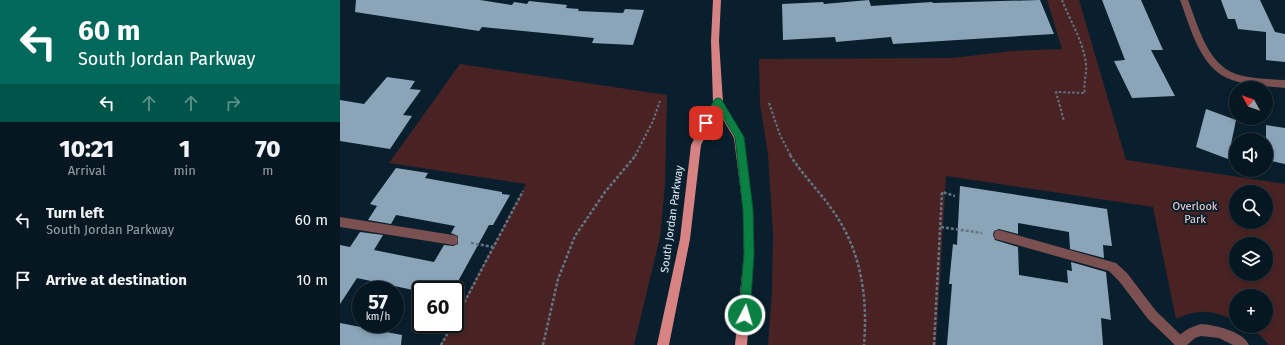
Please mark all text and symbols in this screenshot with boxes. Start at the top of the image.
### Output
text: 60 m [78,14,140,47]
icon: left [12,16,64,68]
text: South Jordan Parkway [78,48,255,70]
north arrow [1229,81,1273,125]
map controls [1229,81,1273,333]
icon: left [96,92,118,114]
icon: ahead [138,92,160,114]
icon: ahead [180,92,202,114]
icon: right [222,92,244,114]
pin [689,106,723,140]
icon: arrive [695,112,717,134]
button: sound [1229,133,1273,177]
text: 10:21 [59,135,114,163]
text: 1 [179,135,190,163]
text: 70 [255,135,281,163]
text: Arrival [68,163,106,178]
text: min [173,163,196,178]
text: m [262,163,273,178]
street label: South Jordan Parkway [658,164,686,274]
button: search [1229,185,1273,229]
park label: Overlook Park [1173,200,1218,226]
text: Turn left [46,204,104,222]
icon: left [12,209,34,231]
text: 60 m [295,211,328,229]
text: South Jordan Parkway [46,222,174,237]
button: layers [1229,237,1273,281]
icon: arrive [12,269,34,291]
text: Arrive at destination [46,271,187,289]
text: 10 m [296,271,328,289]
speed limit sign: 60 [412,281,464,333]
button: + [1229,289,1273,333]
text: 57 [368,290,388,314]
position arrow [724,294,766,336]
text: km/h [366,311,390,323]

